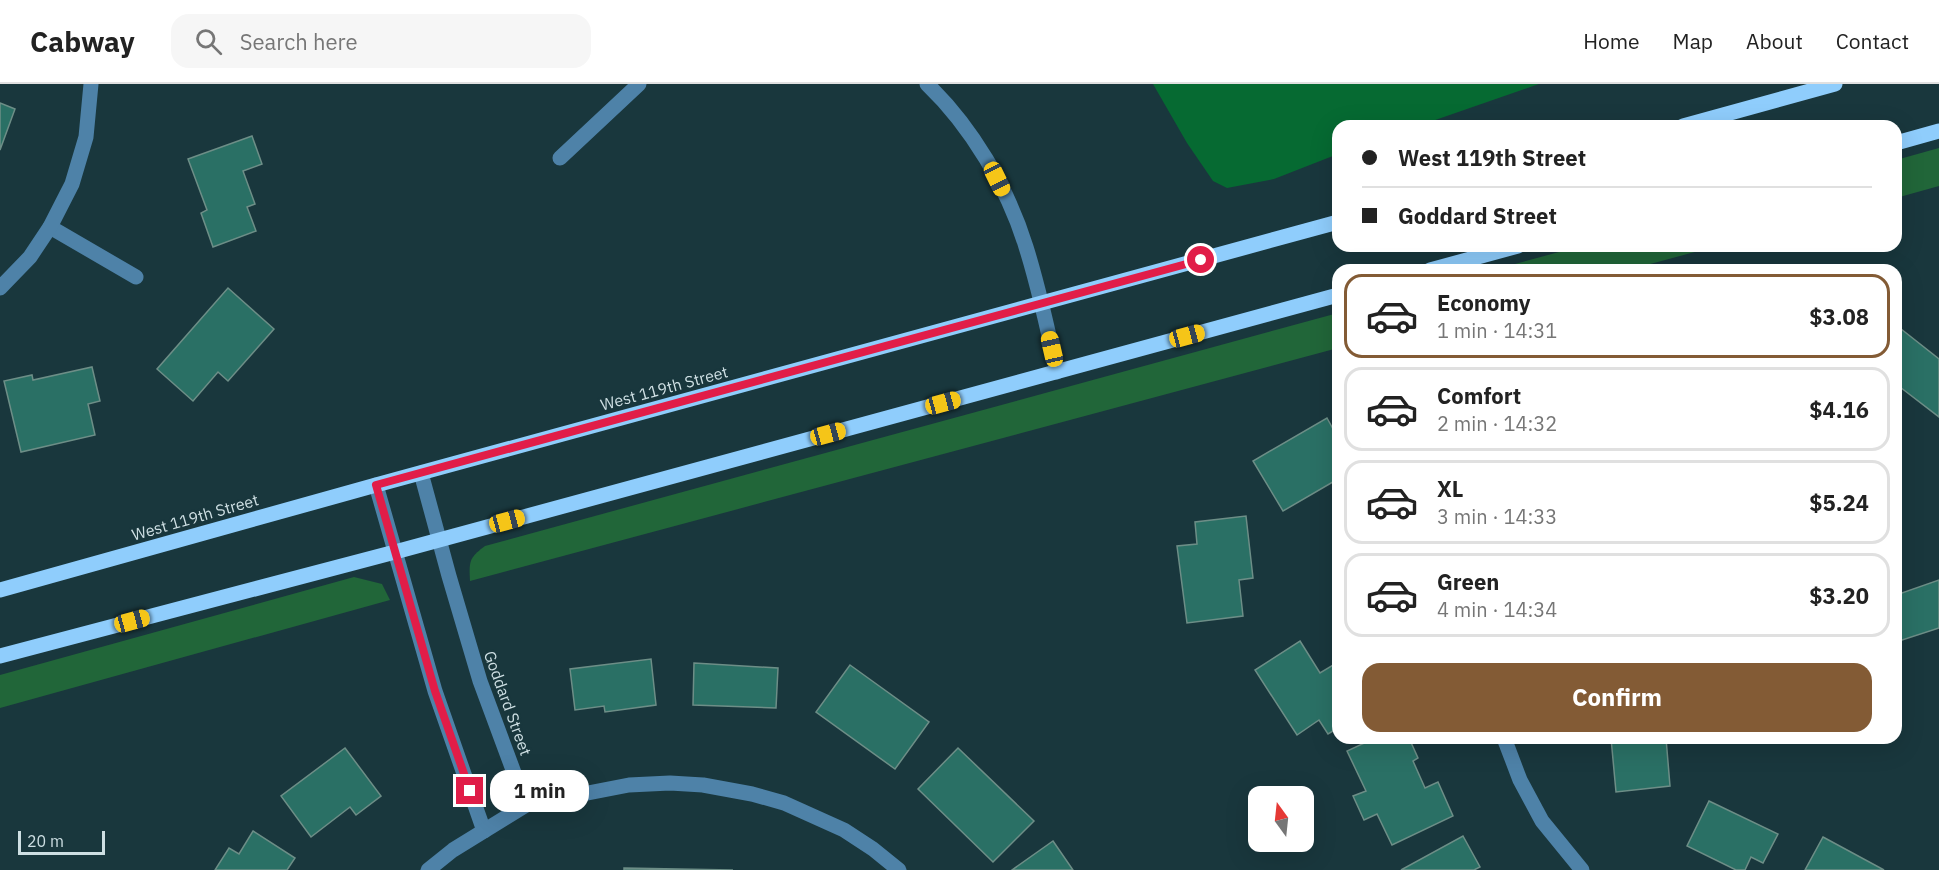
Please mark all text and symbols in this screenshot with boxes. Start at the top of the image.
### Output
search box [171,14,591,68]
text: Cabway [30,23,135,60]
icon: search [192,25,225,58]
text: Search here [240,27,358,56]
text: Home [1583,27,1640,55]
text: Map [1673,27,1713,55]
text: About [1746,27,1803,55]
text: Contact [1836,27,1909,55]
text: West 119th Street [1398,143,1586,172]
car [981,159,1013,199]
text: Goddard Street [1398,201,1557,230]
route start [1187,246,1214,273]
text: Economy [1437,288,1531,317]
icon: car [1365,289,1419,343]
text: $3.08 [1809,302,1869,331]
text: 1 min · 14:31 [1437,317,1557,344]
car [1167,323,1207,349]
car [1039,329,1065,369]
street label: West 119th Street [598,361,730,415]
text: Comfort [1437,381,1521,410]
icon: car [1365,382,1419,436]
car [923,390,963,416]
text: $4.16 [1809,395,1869,424]
text: 2 min · 14:32 [1437,410,1557,437]
car [808,421,848,447]
text: XL [1437,474,1463,503]
icon: car [1365,475,1419,529]
text: $5.24 [1809,488,1869,517]
street label: West 119th Street [129,489,261,545]
text: 3 min · 14:33 [1437,503,1557,530]
car [487,508,527,534]
text: Green [1437,567,1499,596]
icon: car [1365,568,1419,622]
text: $3.20 [1809,581,1869,610]
text: 4 min · 14:34 [1437,596,1557,623]
car [112,608,152,634]
street label: Goddard Street [480,648,536,758]
button: Confirm [1362,663,1872,732]
callout: 1 min [491,770,590,812]
route end [456,777,483,804]
text: 1 min [513,777,566,804]
north arrow [1248,786,1314,852]
map controls [1248,786,1314,852]
scale bar [18,828,105,856]
text: 20 m [27,831,64,851]

